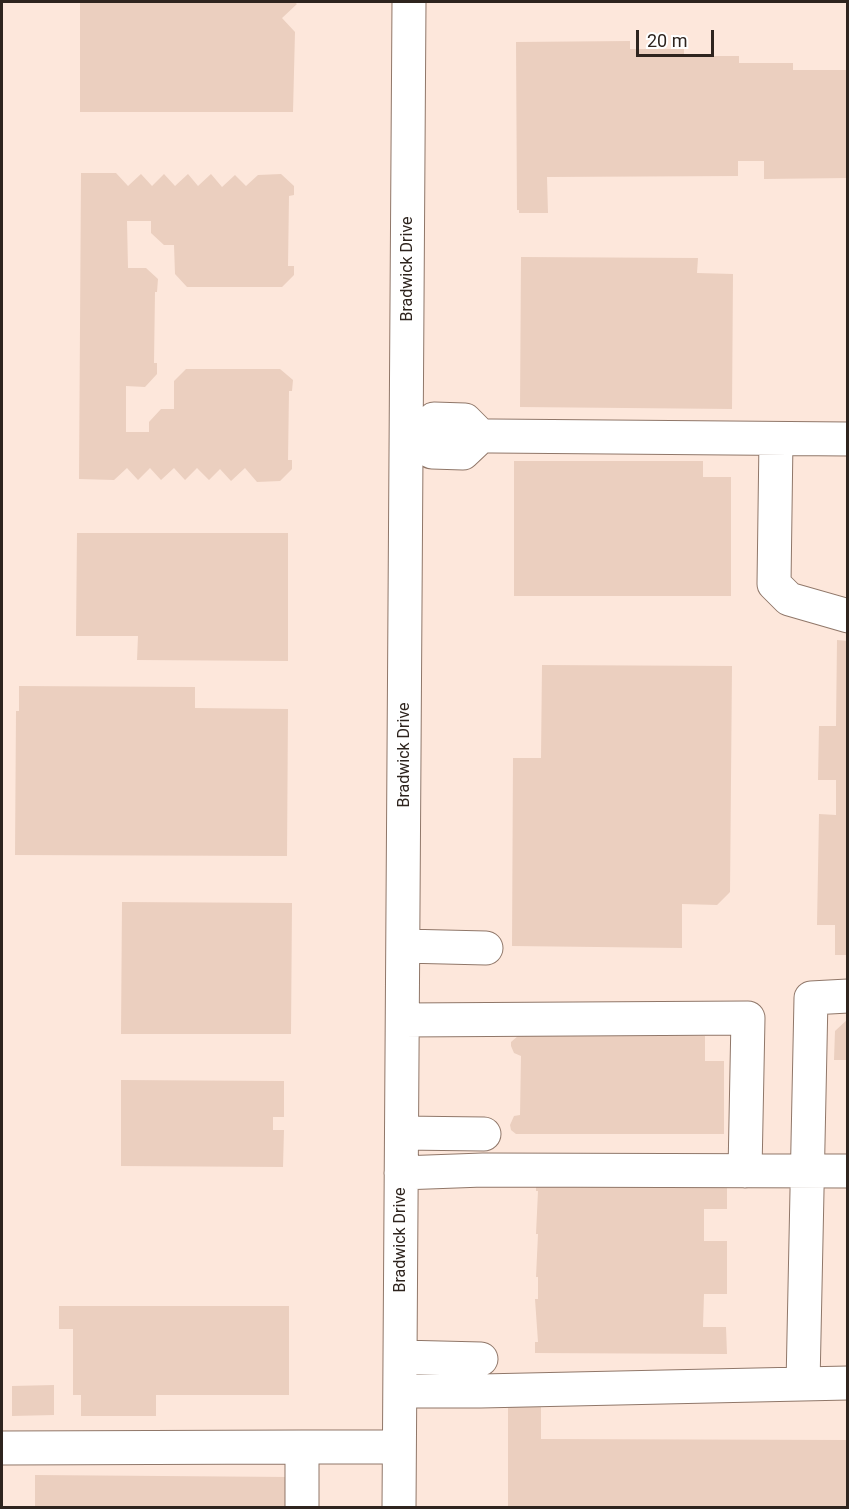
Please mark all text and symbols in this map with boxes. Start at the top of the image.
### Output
scale bar [639,18,717,56]
text: 20 m [647,30,687,51]
street label: Bradwick Drive [398,216,418,322]
street label: Bradwick Drive [395,702,415,808]
street label: Bradwick Drive [391,1187,411,1293]

